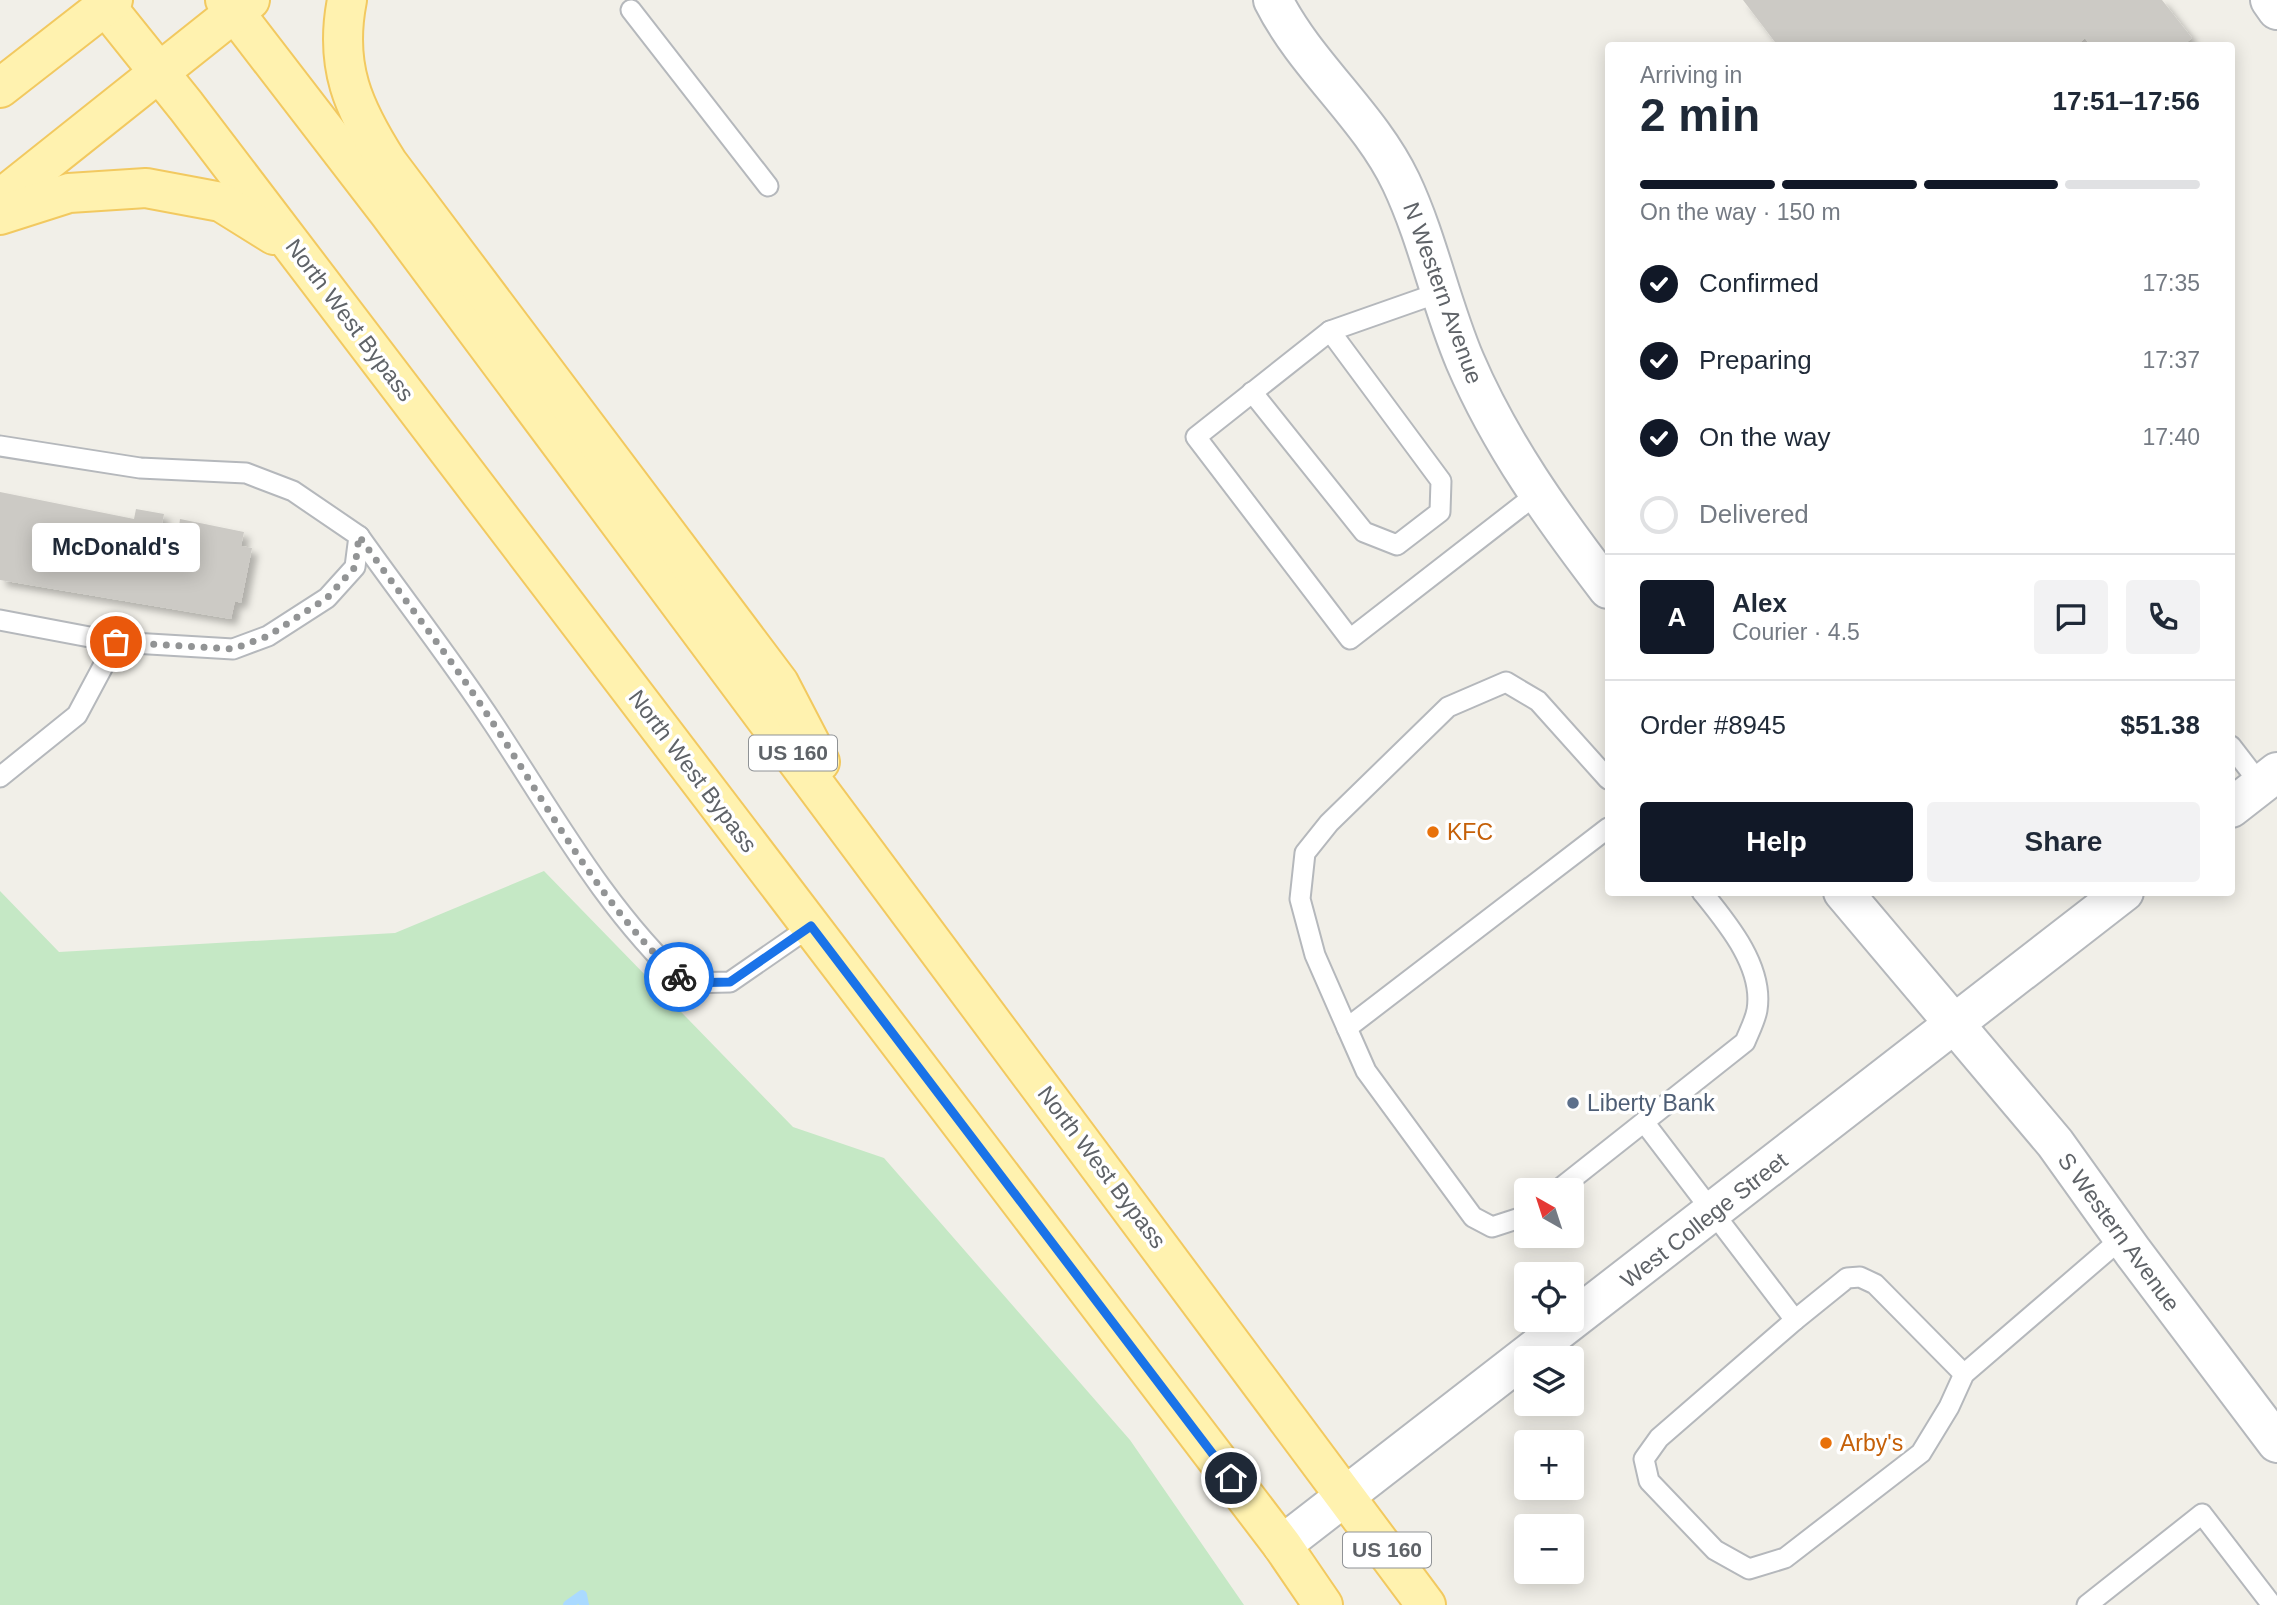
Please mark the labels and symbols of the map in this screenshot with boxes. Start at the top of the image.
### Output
street label: N Western Avenue [1398,199,1488,387]
street label: North West Bypass [281,234,419,406]
callout: McDonald's [32,523,200,572]
pin [86,612,146,672]
street label: North West Bypass [624,685,762,857]
road number: US 160 [749,736,837,770]
place label: KFC [1447,819,1493,845]
marker: KFC [1425,824,1441,840]
courier [644,942,714,1012]
street label: North West Bypass [1033,1081,1171,1253]
place label: Liberty Bank [1587,1090,1715,1116]
marker: Liberty Bank [1565,1095,1581,1111]
street label: West College Street [1616,1147,1793,1293]
street label: S Western Avenue [2053,1148,2185,1316]
north arrow [1514,1178,1584,1248]
place label: Arby's [1840,1430,1903,1456]
marker: Arby's [1818,1435,1834,1451]
pin [1201,1448,1261,1508]
road number: US 160 [1343,1532,1431,1568]

